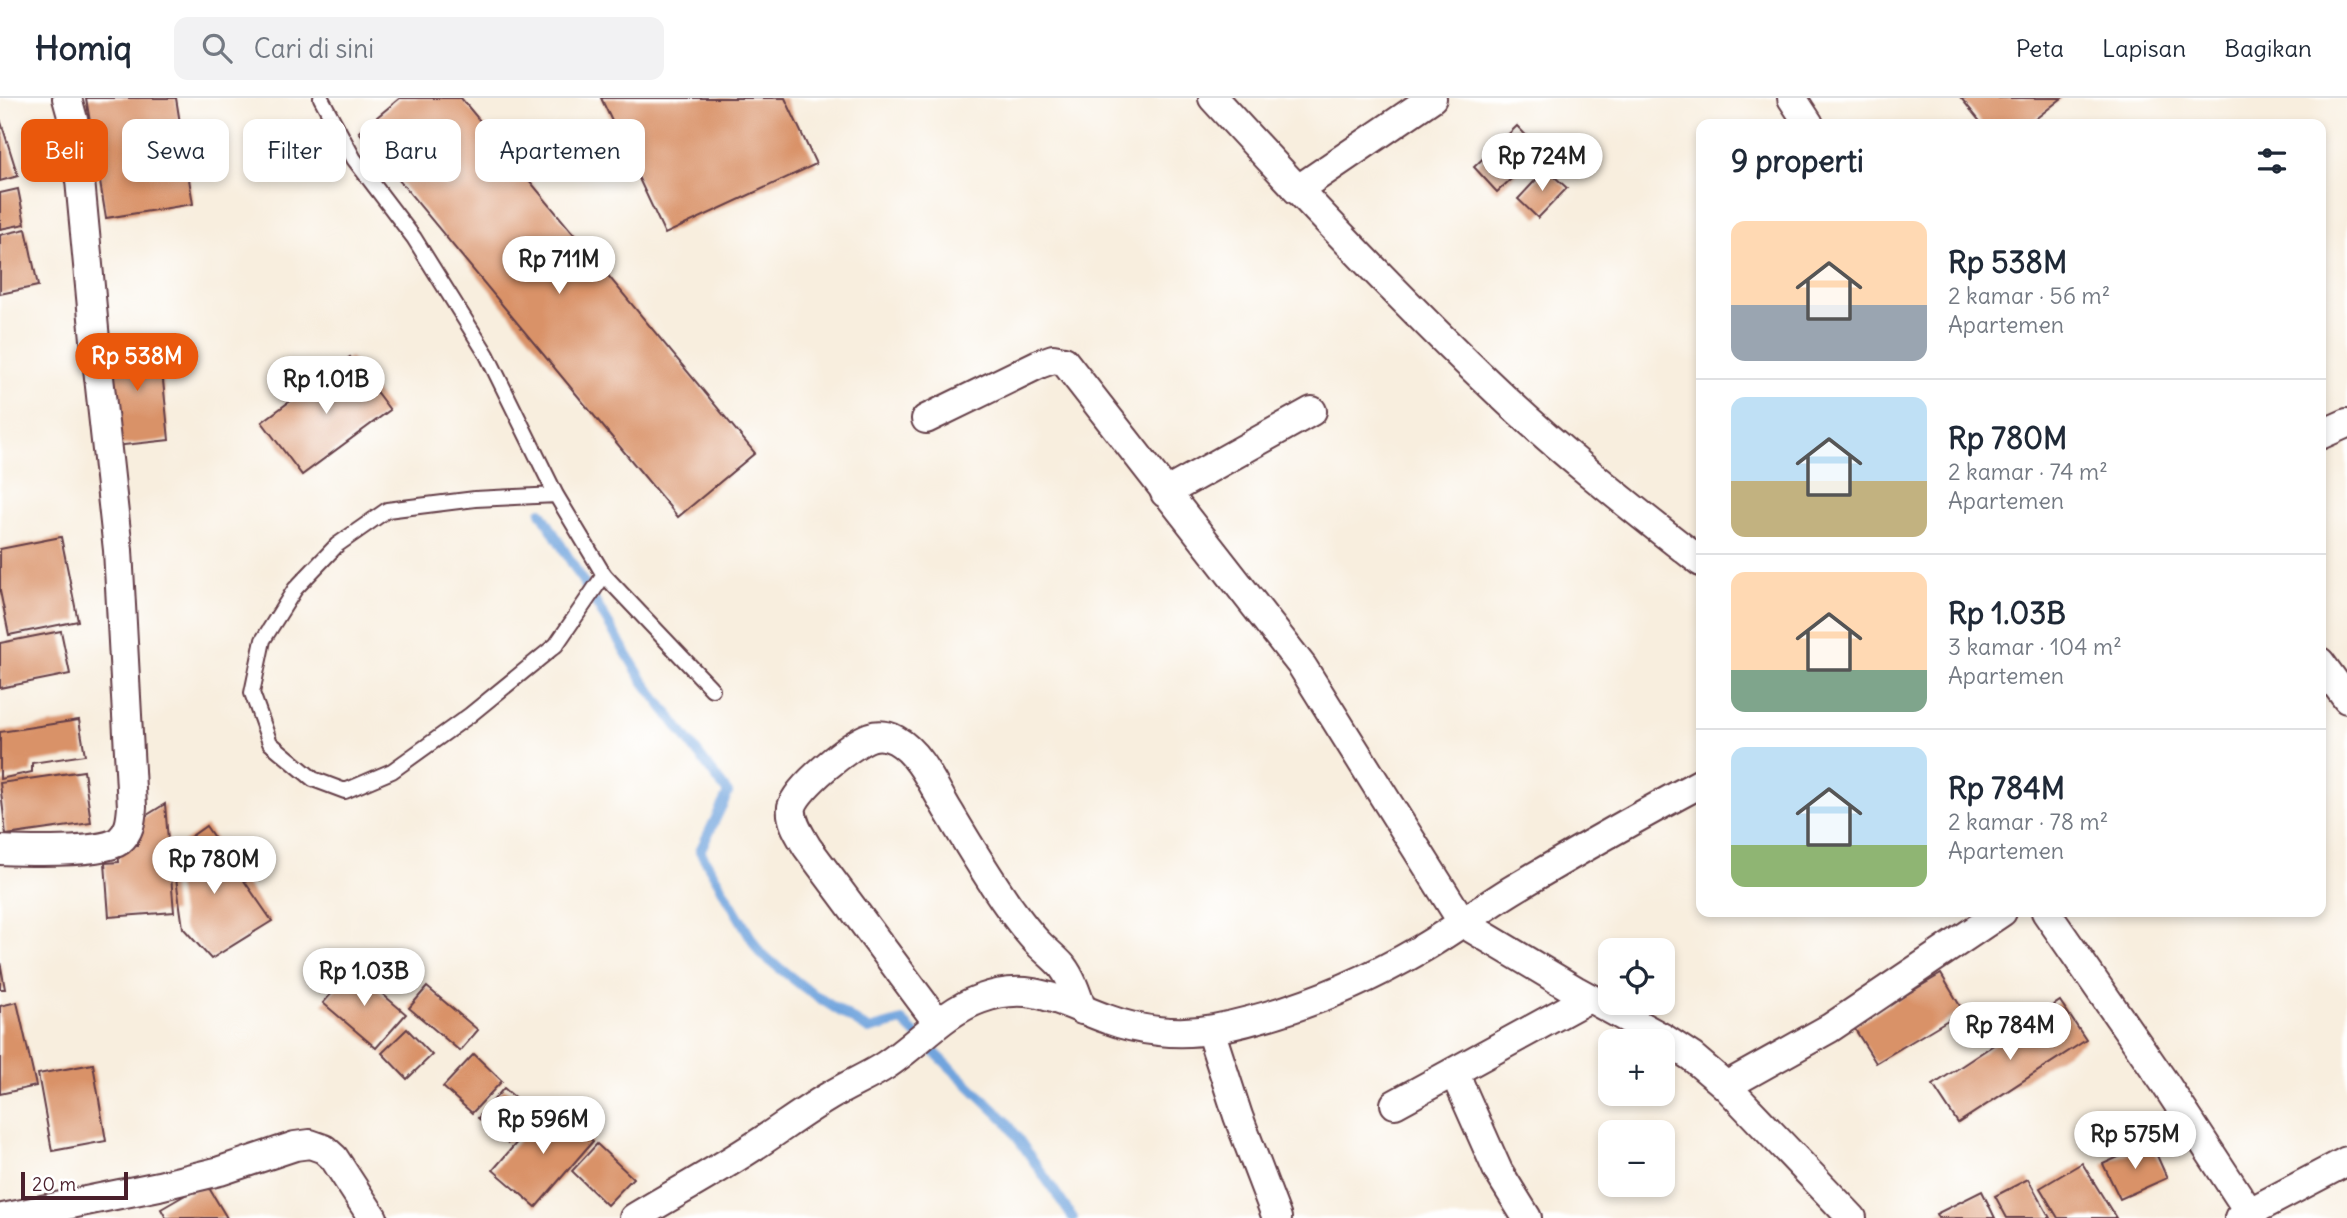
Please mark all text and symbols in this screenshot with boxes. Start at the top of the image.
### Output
search box [174,17,664,80]
text: Homiq [35,27,132,69]
icon: search [198,29,236,67]
text: Cari di sini [254,32,374,65]
text: Peta [2016,33,2064,63]
text: Lapisan [2102,33,2186,63]
text: Bagikan [2224,33,2312,63]
chip: Beli [21,119,108,182]
chip: Sewa [122,119,229,182]
chip: Filter [243,119,346,182]
chip: Baru [360,119,461,182]
chip: Apartemen [475,119,645,182]
pin: Rp 724M [1477,134,1607,193]
text: Rp 724M [1498,141,1586,170]
text: 9 properti [1731,142,1864,180]
icon: filters [2253,142,2291,180]
pin: Rp 711M [494,236,624,296]
text: Rp 538M [1948,243,2067,281]
text: Rp 711M [518,244,600,273]
icon: home [1787,249,1871,333]
text: 2 kamar · 56 m² [1948,281,2110,310]
text: Apartemen [1948,310,2064,339]
pin: Rp 538M [72,334,202,393]
text: Rp 538M [91,341,183,370]
pin: Rp 1.01B [254,356,398,416]
text: Rp 1.01B [283,364,369,393]
text: Rp 780M [1948,419,2067,457]
icon: home [1787,425,1871,509]
text: 2 kamar · 74 m² [1948,457,2108,486]
text: Apartemen [1948,486,2064,515]
text: Rp 1.03B [1948,594,2066,632]
icon: home [1787,600,1871,684]
text: 3 kamar · 104 m² [1948,632,2122,661]
text: Apartemen [1948,661,2064,690]
text: Rp 784M [1948,769,2065,807]
icon: home [1787,775,1871,859]
text: 2 kamar · 78 m² [1948,807,2108,836]
pin: Rp 780M [149,836,279,896]
text: Apartemen [1948,836,2064,865]
text: Rp 780M [168,844,260,873]
map controls [1598,938,1675,1197]
button: locate [1598,938,1675,1015]
pin: Rp 1.03B [292,948,436,1008]
text: Rp 1.03B [319,956,409,985]
pin: Rp 784M [1945,1002,2075,1062]
text: Rp 784M [1965,1010,2055,1039]
button: + [1598,1029,1675,1106]
pin: Rp 596M [478,1096,608,1156]
text: Rp 596M [497,1104,589,1133]
pin: Rp 575M [2070,1112,2200,1171]
text: Rp 575M [2090,1119,2180,1148]
button: − [1598,1120,1675,1197]
scale bar [21,1169,128,1201]
text: 20 m [32,1172,76,1196]

